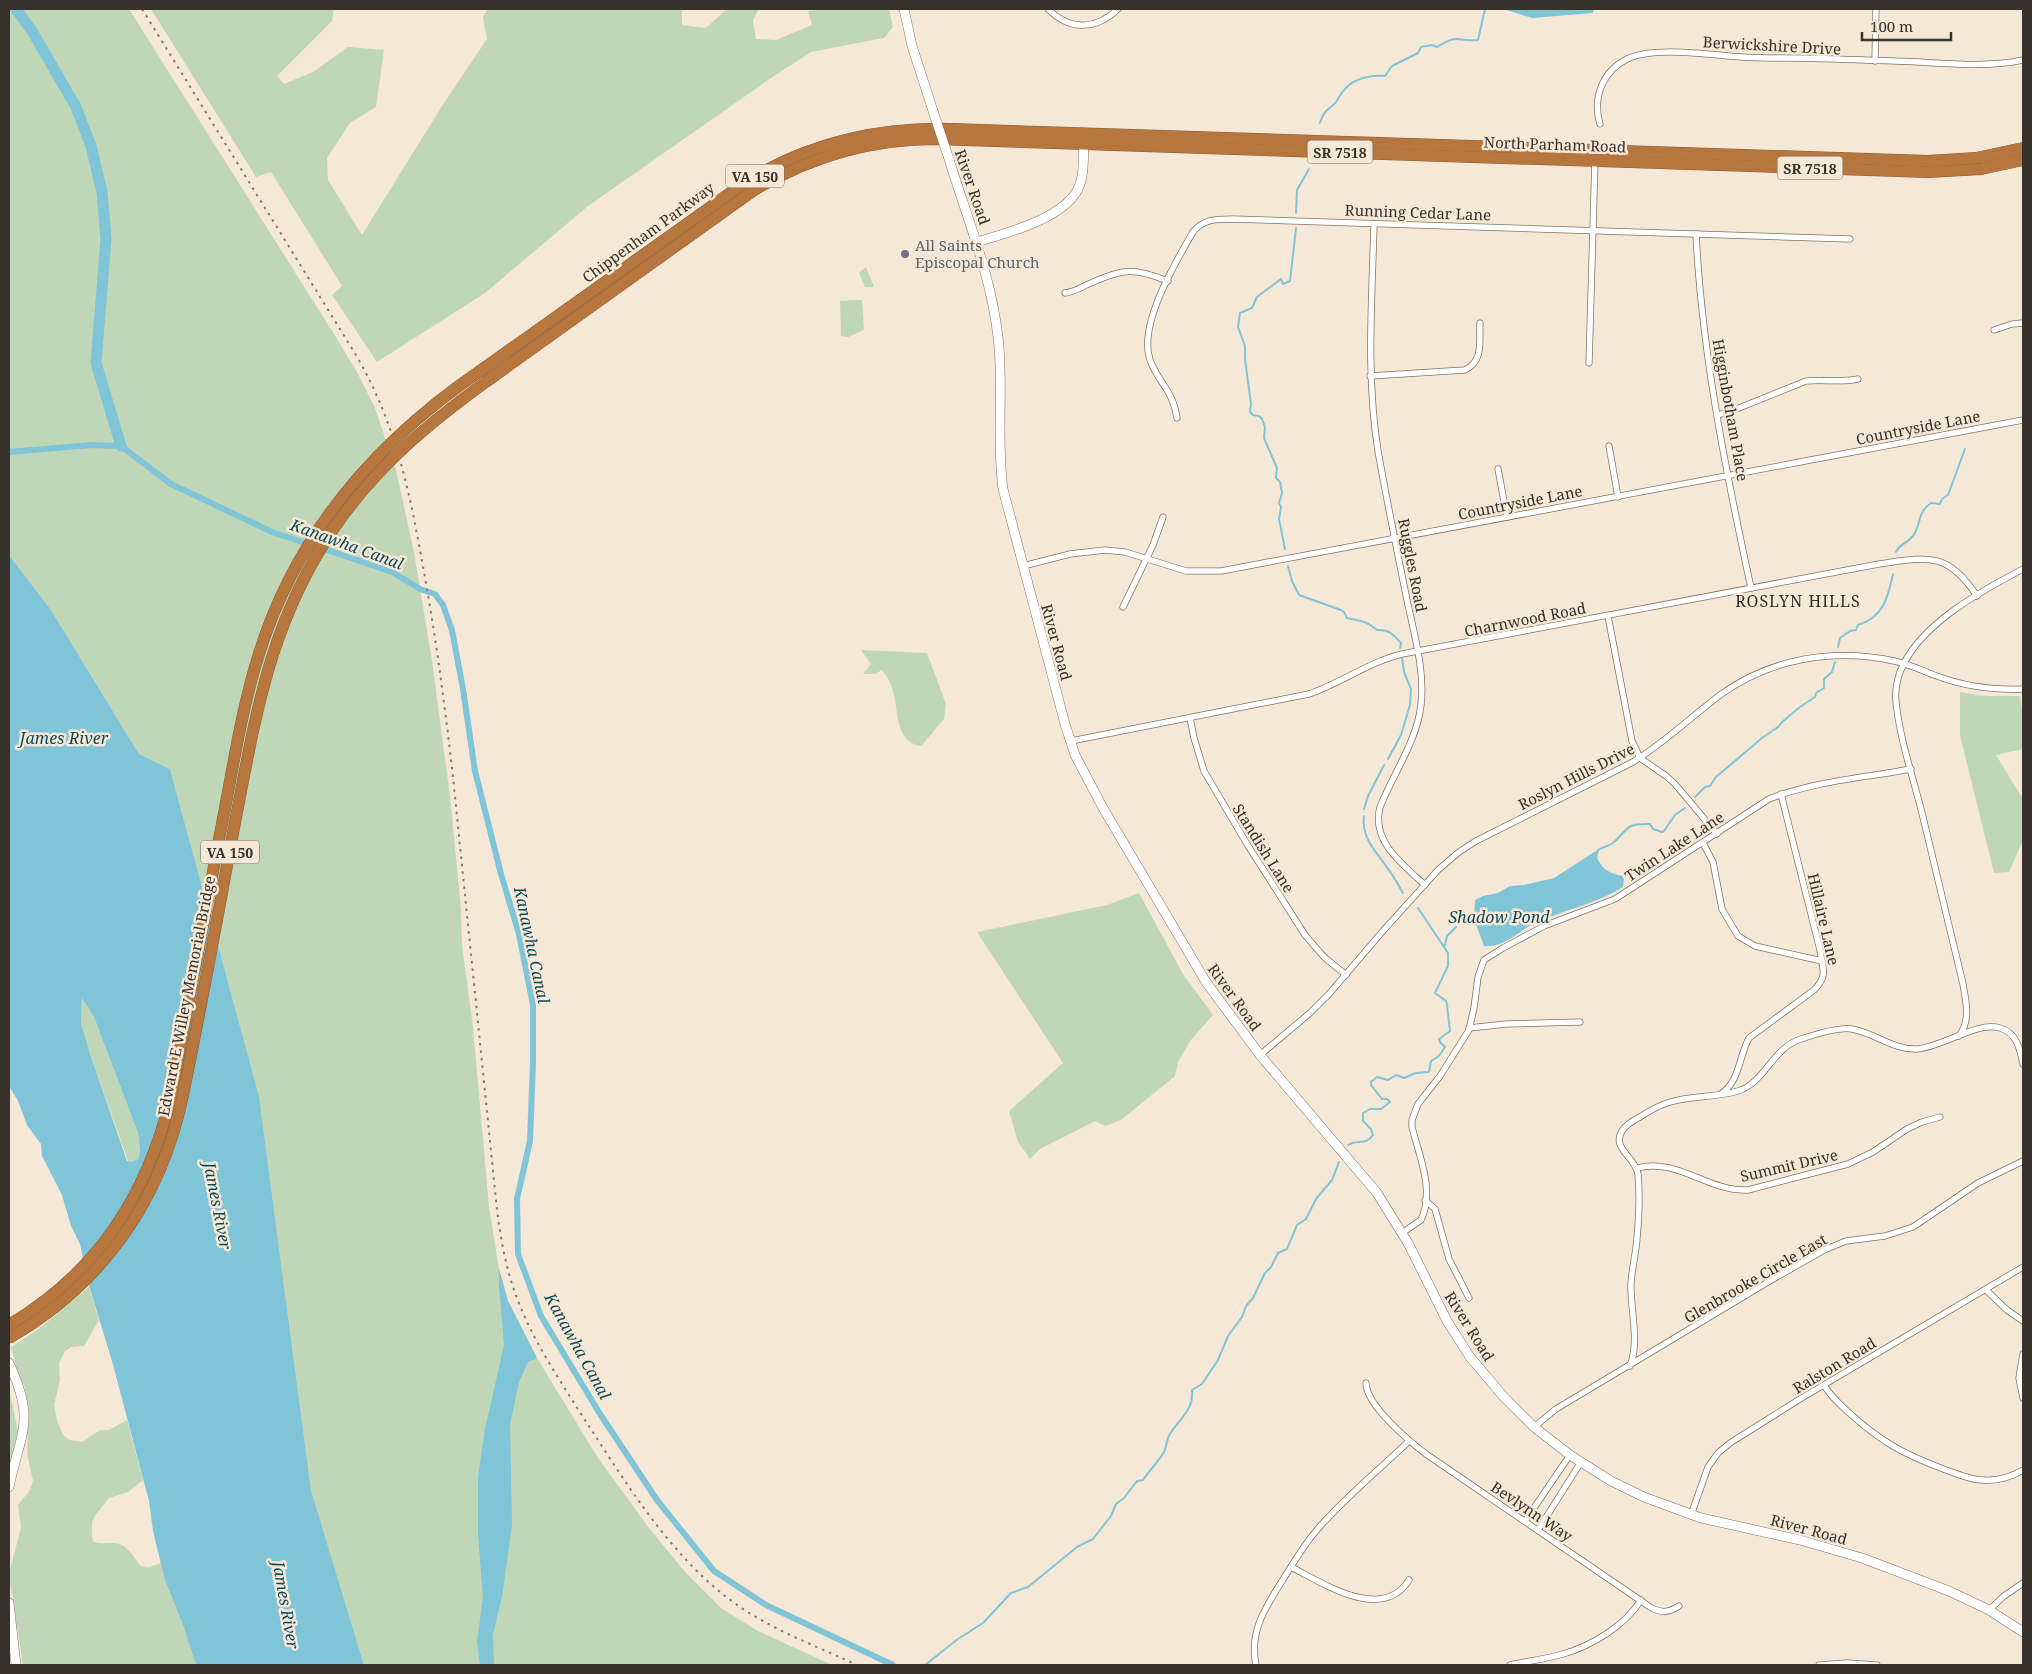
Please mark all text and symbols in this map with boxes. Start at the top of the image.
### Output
scale bar [1862,10,1951,42]
text: 100 m [1870,16,1913,36]
street label: Berwickshire Drive [1702,31,1842,59]
street label: North Parham Road [1483,132,1627,156]
road number: SR 7518 [1308,140,1372,163]
street label: River Road [951,147,995,227]
road number: SR 7518 [1778,156,1842,180]
road number: VA 150 [726,165,784,188]
street label: Chippenham Parkway [578,177,718,287]
street label: Running Cedar Lane [1344,199,1492,225]
place label: All Saints Episcopal Church [915,235,1040,272]
marker: All Saints Episcopal Church [899,248,911,260]
street label: Higginbotham Place [1709,337,1753,483]
street label: Countryside Lane [1854,405,1982,449]
street label: Countryside Lane [1456,480,1584,524]
water label: Kanawha Canal [287,513,407,575]
street label: Ruggles Road [1394,516,1432,614]
district label: ROSLYN HILLS [1735,590,1861,612]
street label: Charnwood Road [1463,597,1587,641]
street label: River Road [1037,602,1077,682]
water label: James River [17,727,109,749]
street label: Roslyn Hills Drive [1514,738,1638,814]
street label: Standish Lane [1229,800,1299,896]
street label: Twin Lake Lane [1621,807,1727,885]
road number: VA 150 [201,840,259,864]
street label: Hillaire Lane [1804,871,1844,967]
street label: Edward E Willey Memorial Bridge [153,874,219,1118]
water label: Kanawha Canal [509,884,555,1005]
water label: Shadow Pond [1448,906,1550,928]
street label: River Road [1204,959,1266,1035]
street label: Summit Drive [1738,1144,1840,1186]
water label: James River [198,1158,237,1252]
street label: Glenbrooke Circle East [1680,1229,1830,1327]
street label: River Road [1441,1287,1499,1365]
water label: Kanawha Canal [539,1288,616,1403]
street label: Ralston Road [1789,1332,1879,1398]
street label: Bevlynn Way [1487,1476,1577,1546]
street label: River Road [1769,1509,1849,1549]
water label: James River [267,1557,305,1651]

